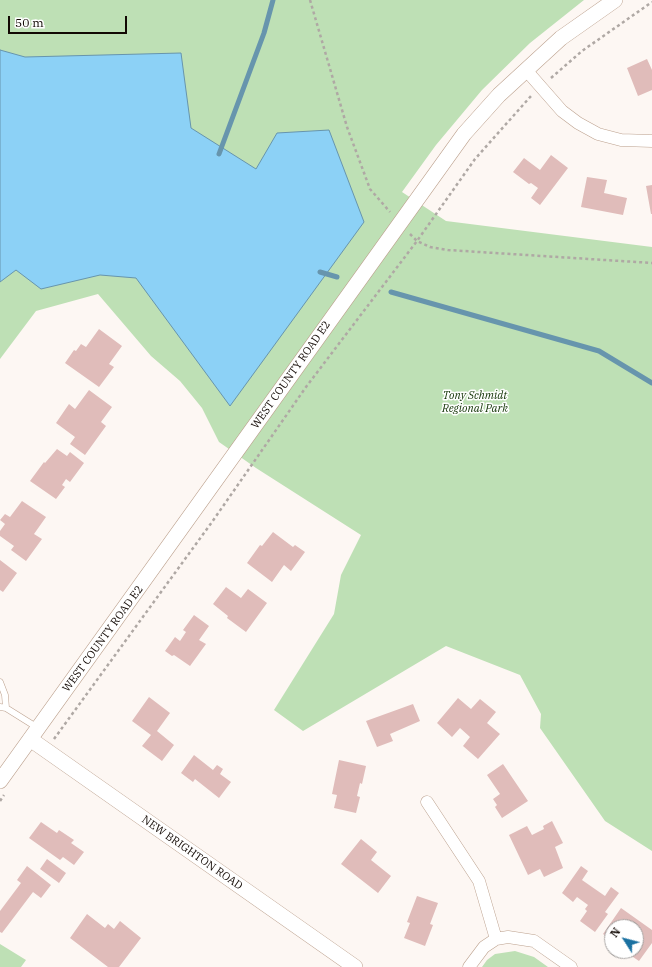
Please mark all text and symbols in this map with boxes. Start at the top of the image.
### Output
scale bar [10,8,129,34]
text: 50 m [15,15,44,30]
street label: WEST COUNTY ROAD E2 [249,319,333,431]
park label: Tony Schmidt Regional Park [442,389,508,415]
street label: WEST COUNTY ROAD E2 [60,583,146,695]
street label: NEW BRIGHTON ROAD [139,813,245,893]
north arrow [604,919,644,959]
text: N [607,925,623,940]

